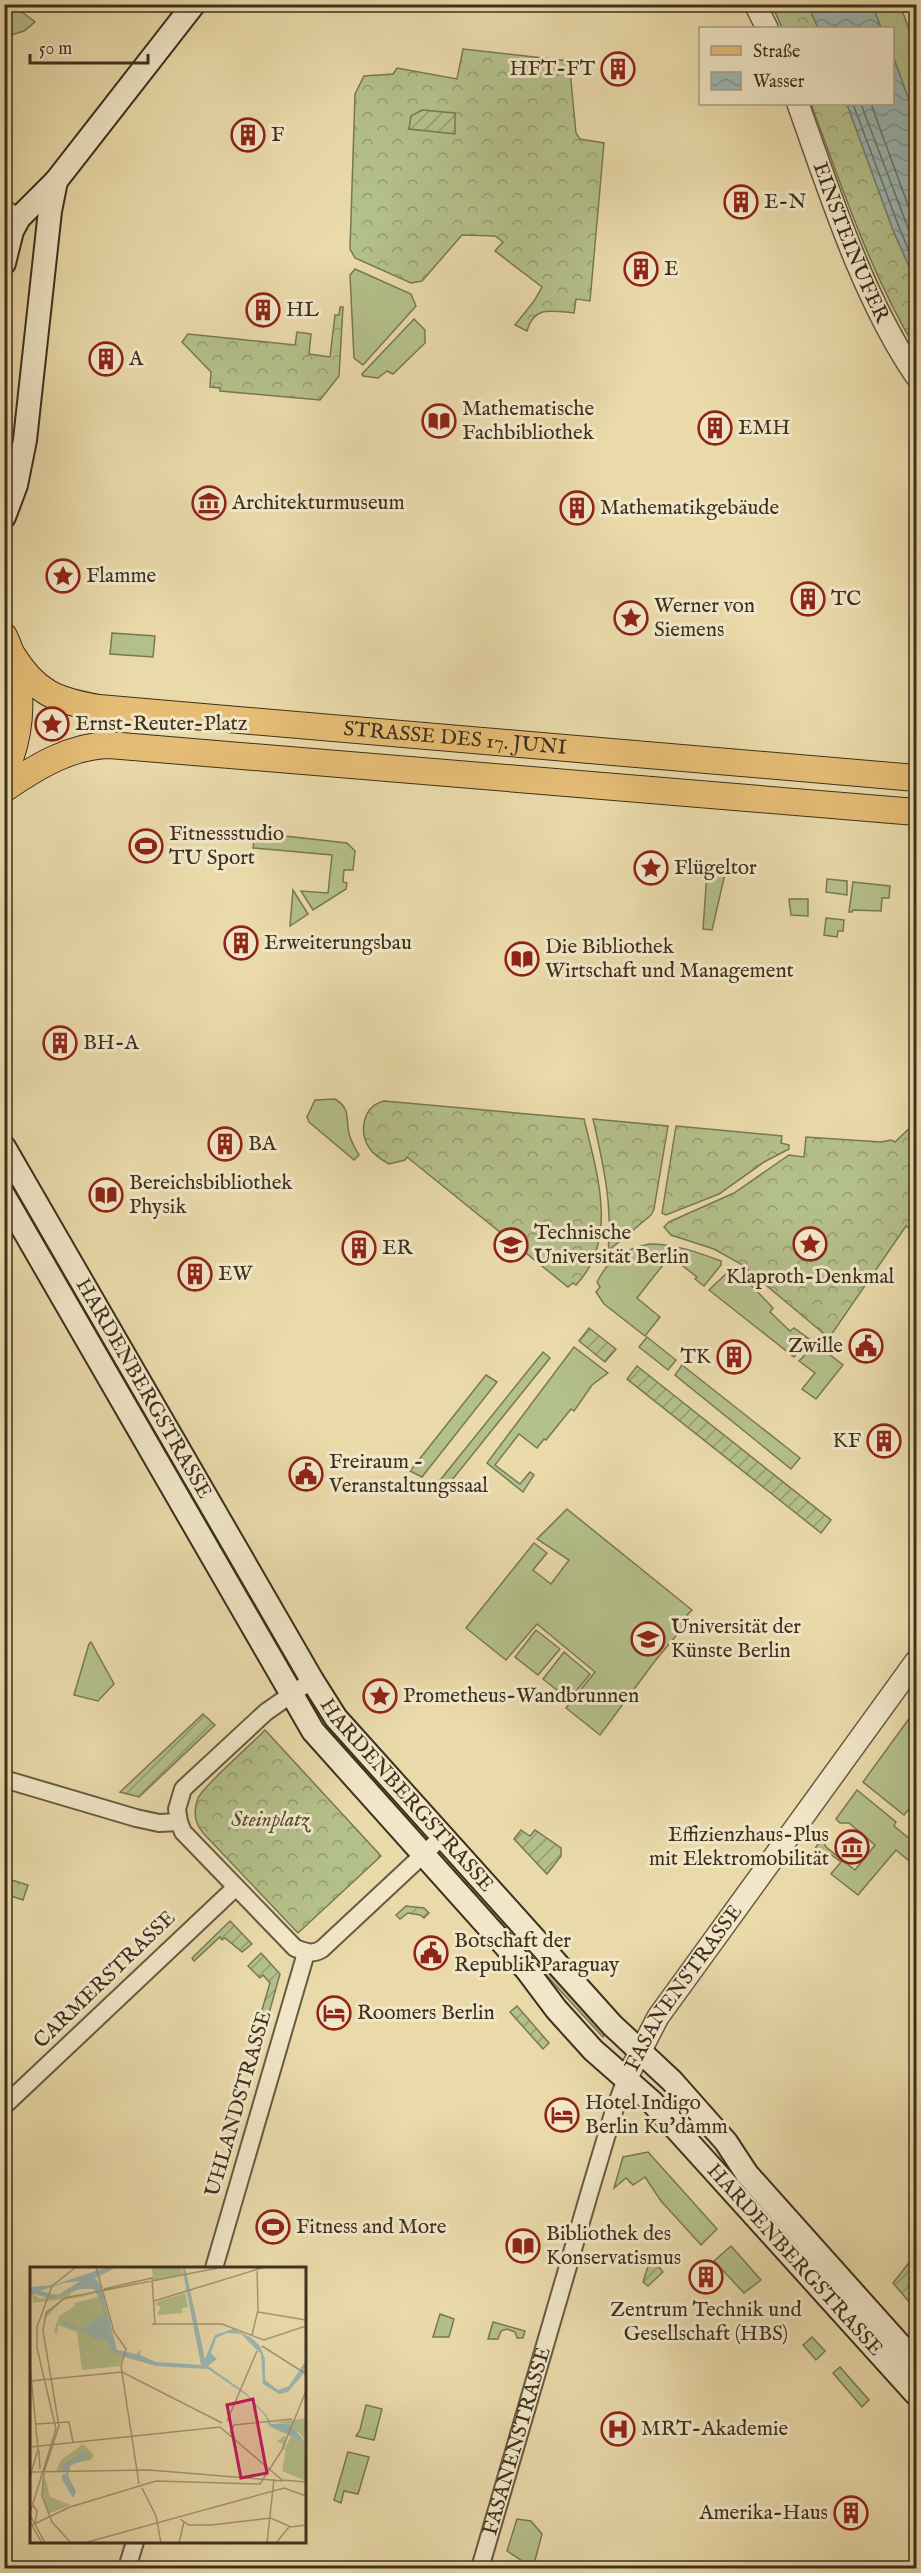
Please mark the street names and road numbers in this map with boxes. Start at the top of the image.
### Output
street label: EINSTEINUFER [806,158,896,328]
street label: STRASSE DES 17. JUNI [342,715,568,761]
street label: HARDENBERGSTRASSE [69,1273,218,1504]
street label: HARDENBERGSTRASSE [314,1693,500,1898]
street label: FASANENSTRASSE [619,1899,749,2076]
street label: CARMERSTRASSE [28,1905,182,2055]
street label: UHLANDSTRASSE [200,2008,278,2200]
street label: HARDENBERGSTRASSE [701,2158,889,2362]
street label: FASANENSTRASSE [477,2344,557,2539]

